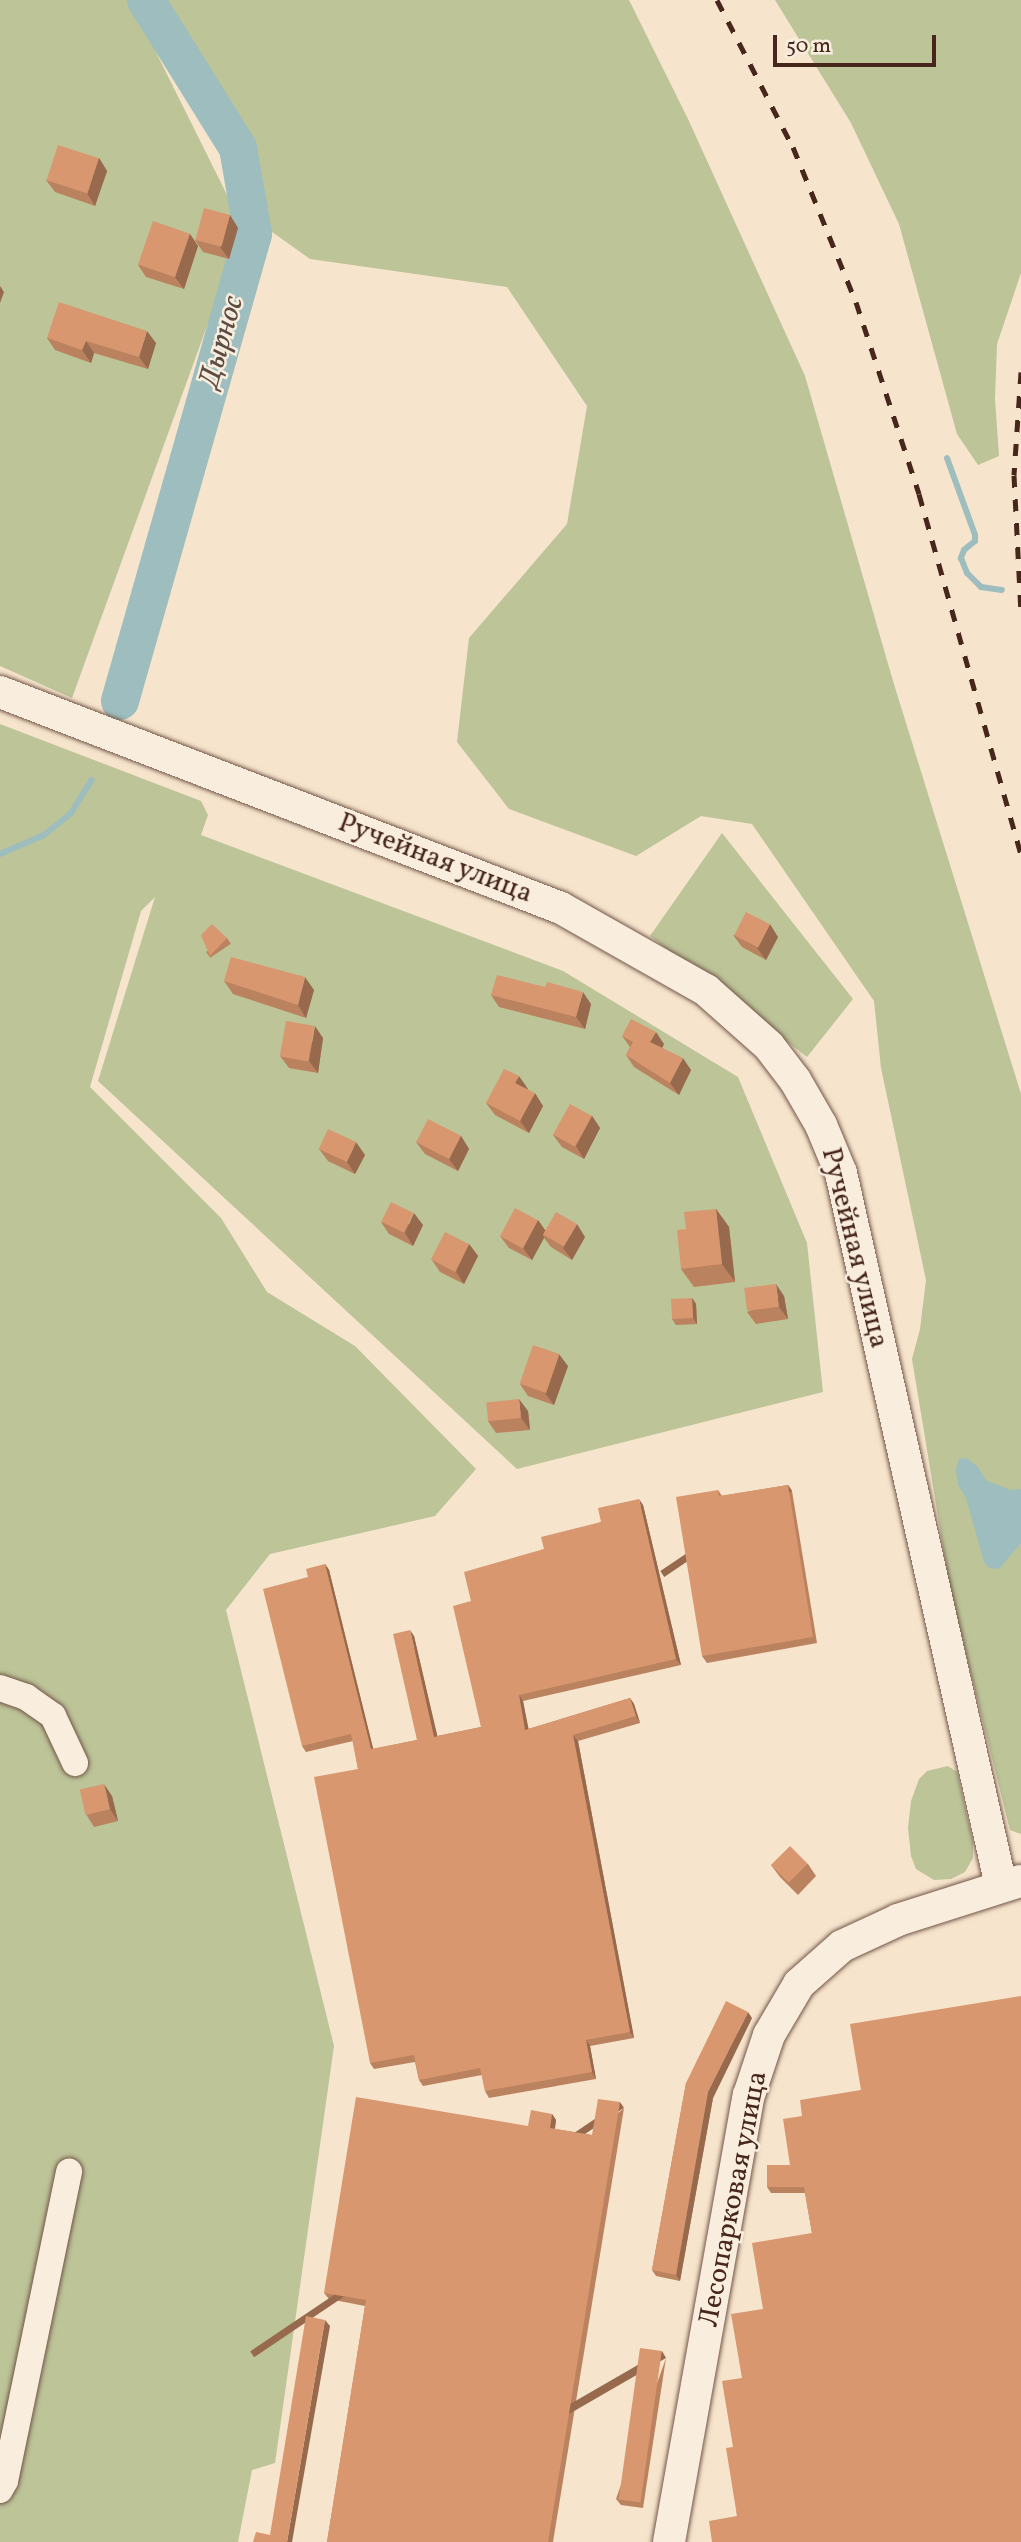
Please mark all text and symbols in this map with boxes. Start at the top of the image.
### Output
scale bar [776,21,939,65]
text: 50 m [786,32,831,61]
water label: Дырнос [192,292,252,392]
street label: Ручейная улица [333,806,537,912]
street label: Ручейная улица [813,1144,895,1352]
street label: Лесопарковая улица [693,2068,775,2330]

